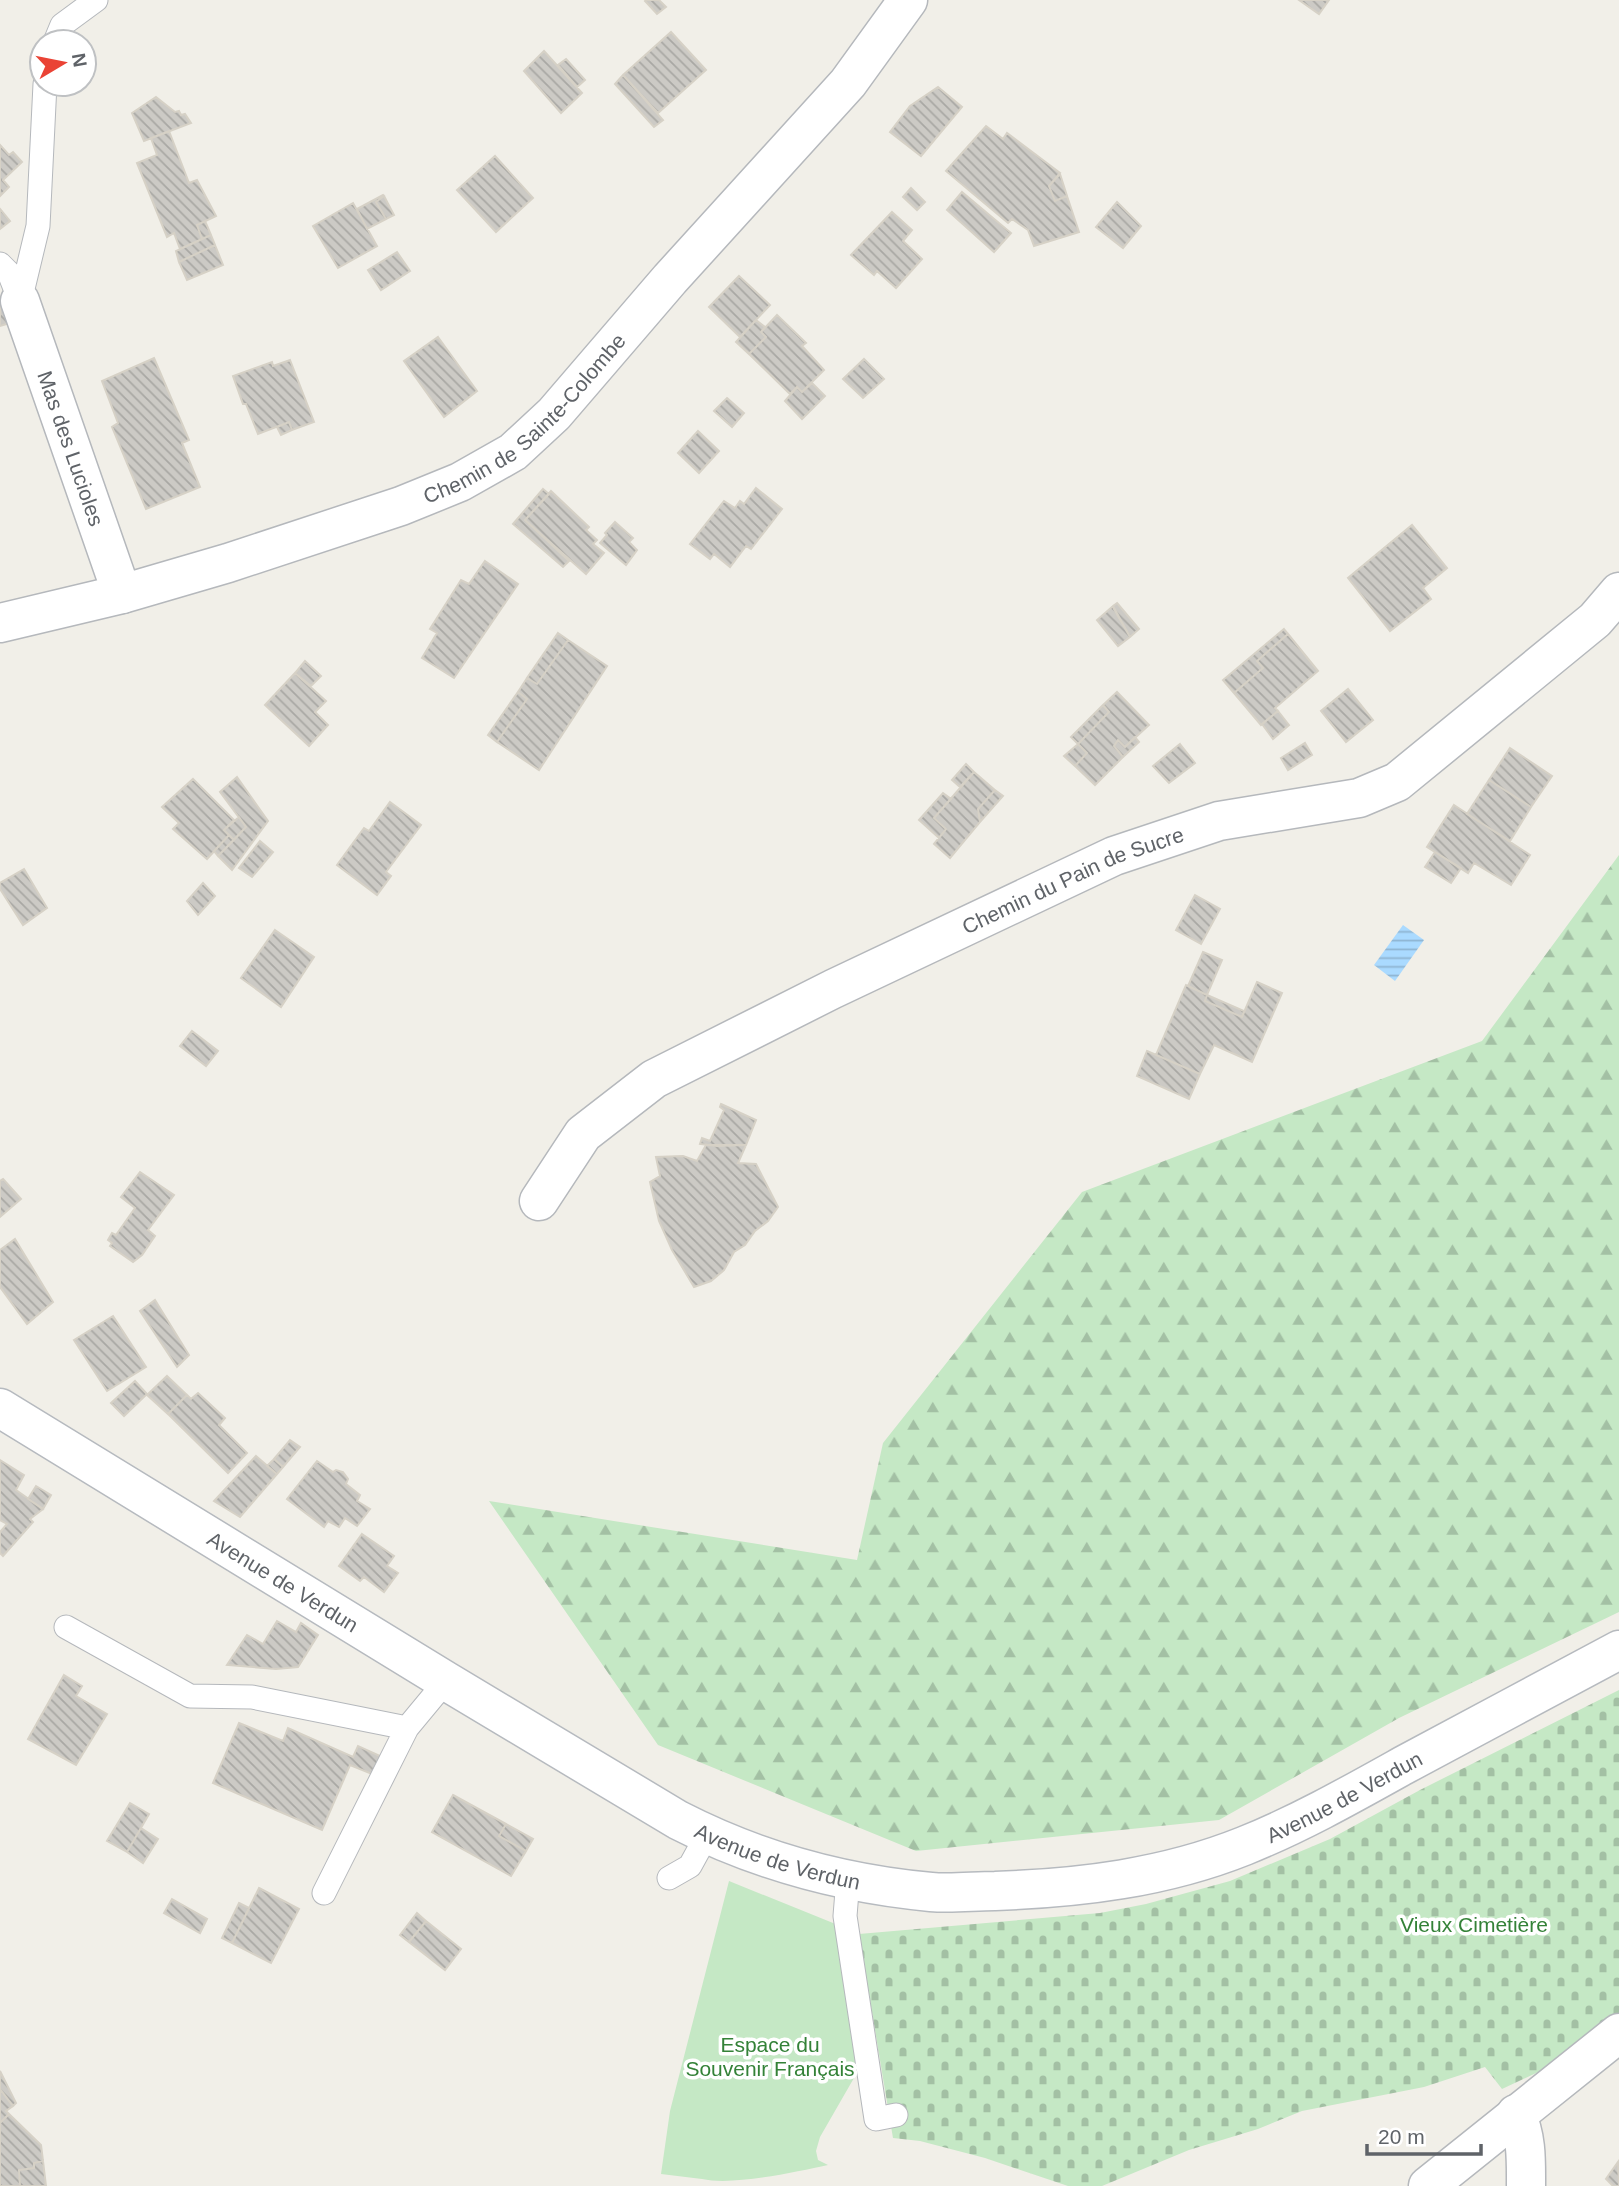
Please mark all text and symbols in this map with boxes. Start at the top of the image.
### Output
north arrow [28,28,98,98]
text: N [68,52,91,69]
street label: Chemin de Sainte-Colombe [420,329,630,507]
street label: Mas des Lucioles [34,368,109,529]
street label: Chemin du Pain de Sucre [958,822,1186,938]
street label: Avenue de Verdun [204,1526,363,1636]
street label: Avenue de Verdun [1263,1746,1426,1847]
street label: Avenue de Verdun [691,1819,862,1893]
park label: Vieux Cimetière [1400,1913,1548,1936]
park label: Espace du Souvenir Français [685,2033,855,2080]
scale bar [1367,2112,1481,2156]
text: 20 m [1378,2125,1425,2148]

